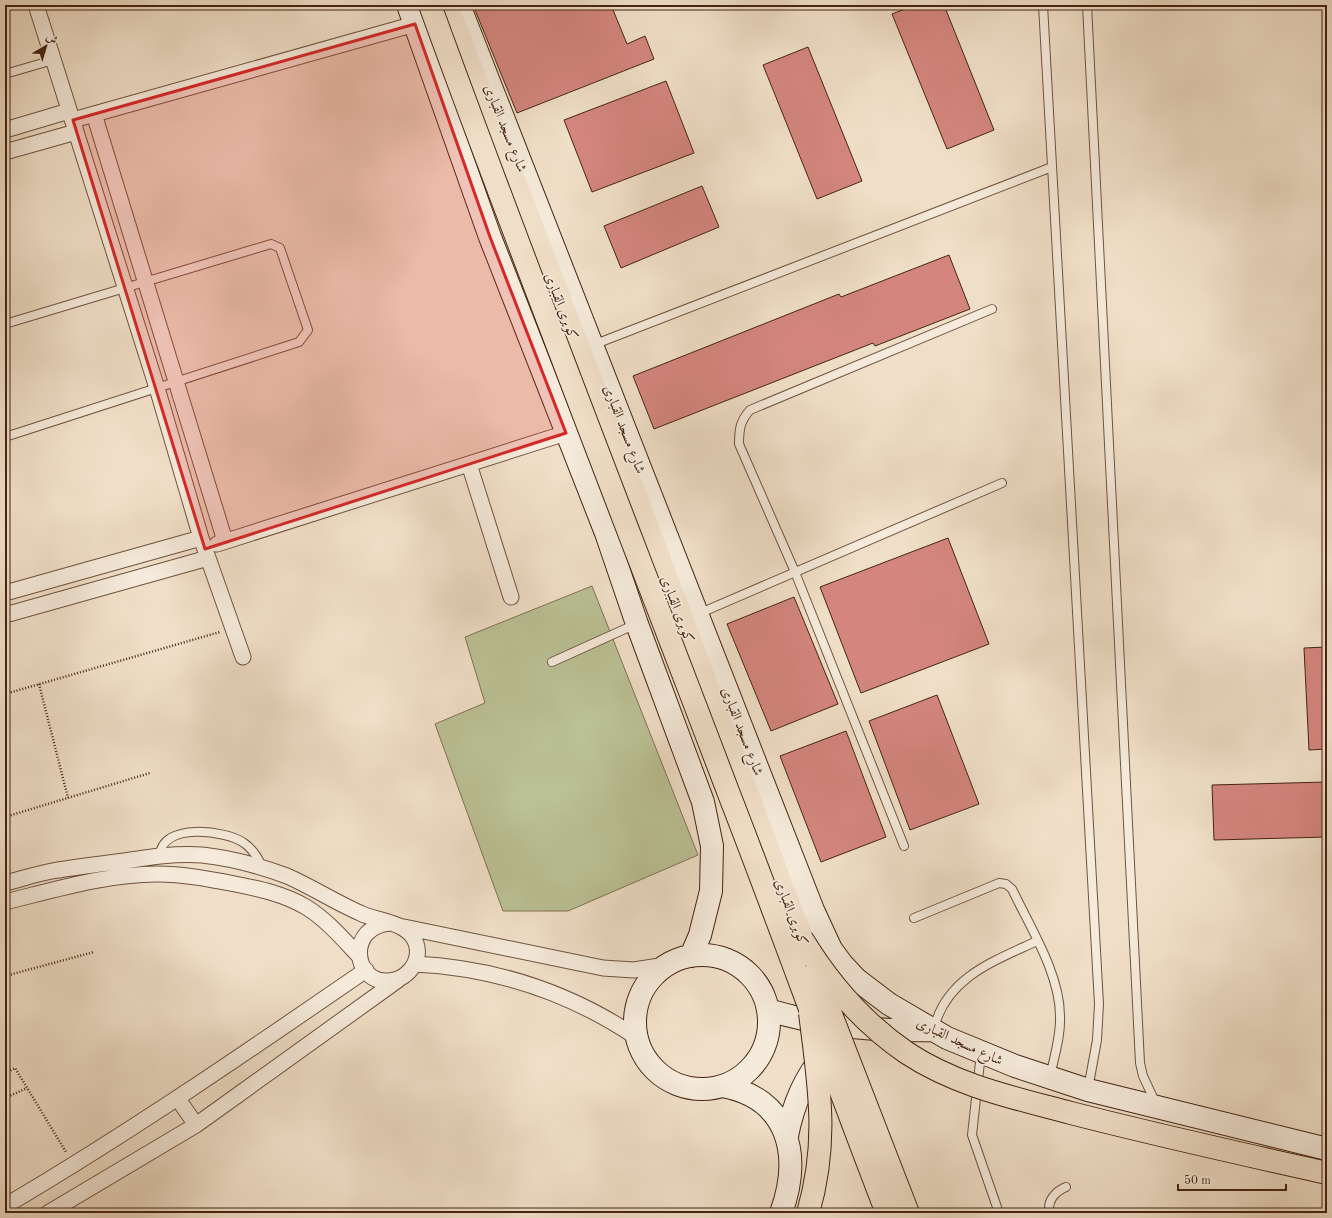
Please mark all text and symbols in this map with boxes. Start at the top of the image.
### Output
north arrow [26,26,66,66]
text: ش [44,32,59,47]
street label: شارع مسجد القبارى [477,83,529,176]
street label: كوبرى القبارى [541,271,580,342]
street label: شارع مسجد القبارى [597,383,647,477]
street label: كوبرى القبارى [657,574,696,645]
street label: شارع مسجد القبارى [715,685,765,779]
street label: كوبرى القبارى [771,877,810,948]
street label: شارع مسجد القبارى [913,1016,1005,1072]
scale bar [1178,1166,1286,1192]
text: 50 m [1184,1174,1211,1187]

